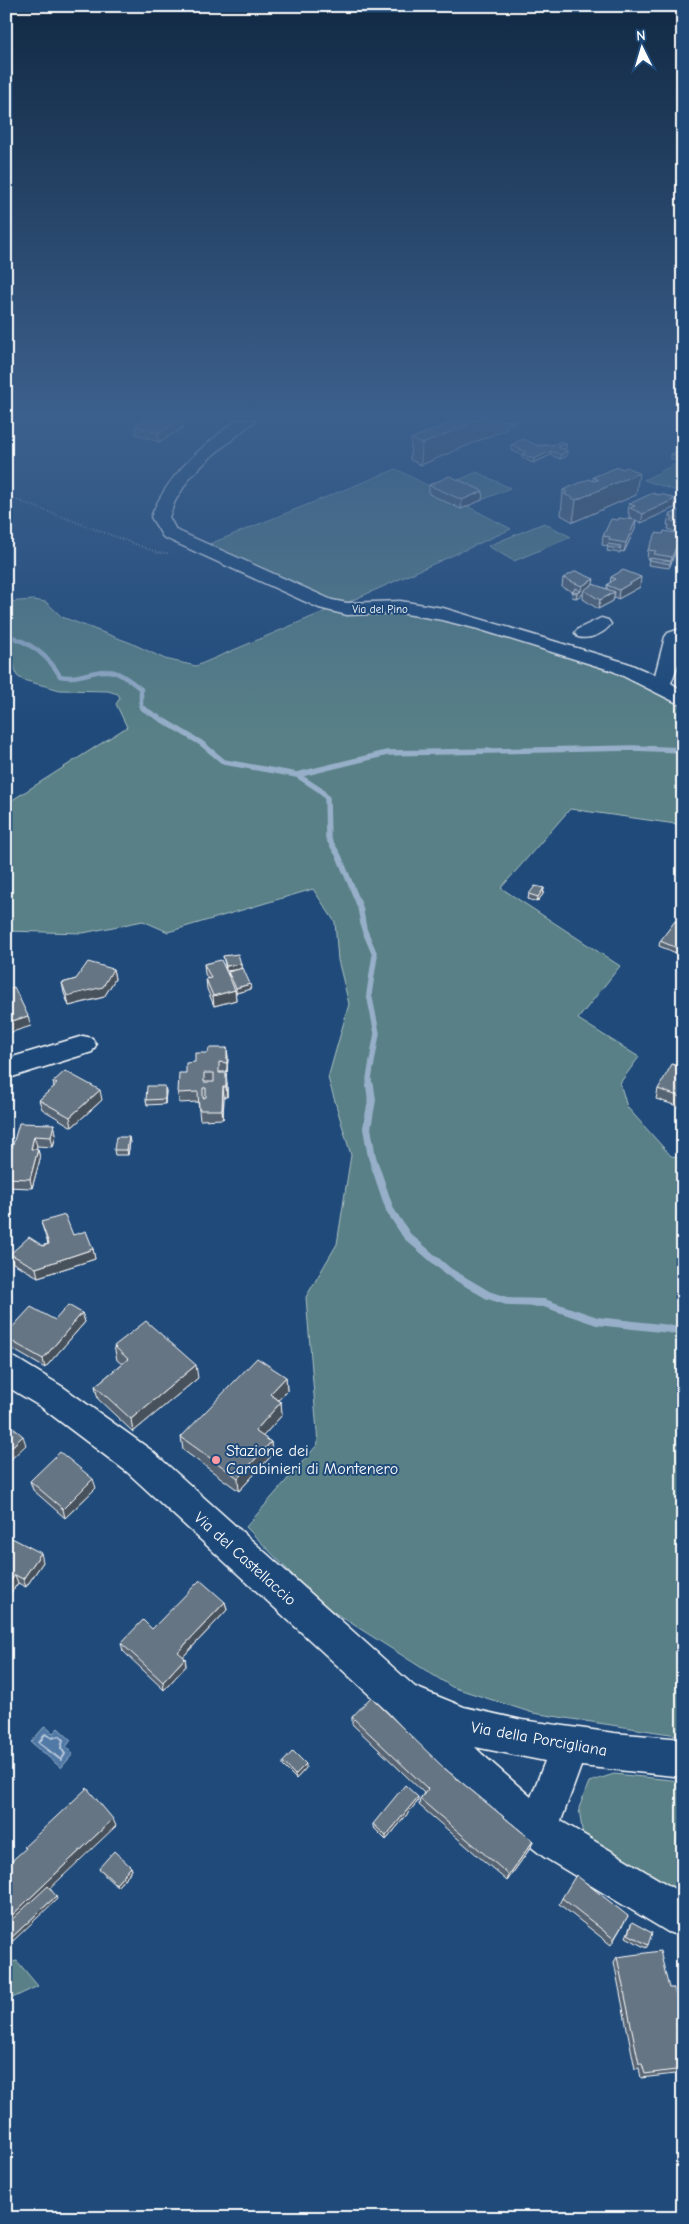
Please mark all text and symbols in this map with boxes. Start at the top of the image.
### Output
north arrow [616,22,666,72]
text: N [636,27,646,44]
street label: Via del Pino [352,603,408,616]
place label: Stazione dei Carabinieri di Montenero [226,1442,398,1478]
marker: Stazione dei Carabinieri di Montenero [210,1454,222,1466]
street label: Via del Castellaccio [190,1509,300,1609]
street label: Via della Porcigliana [470,1718,608,1760]

